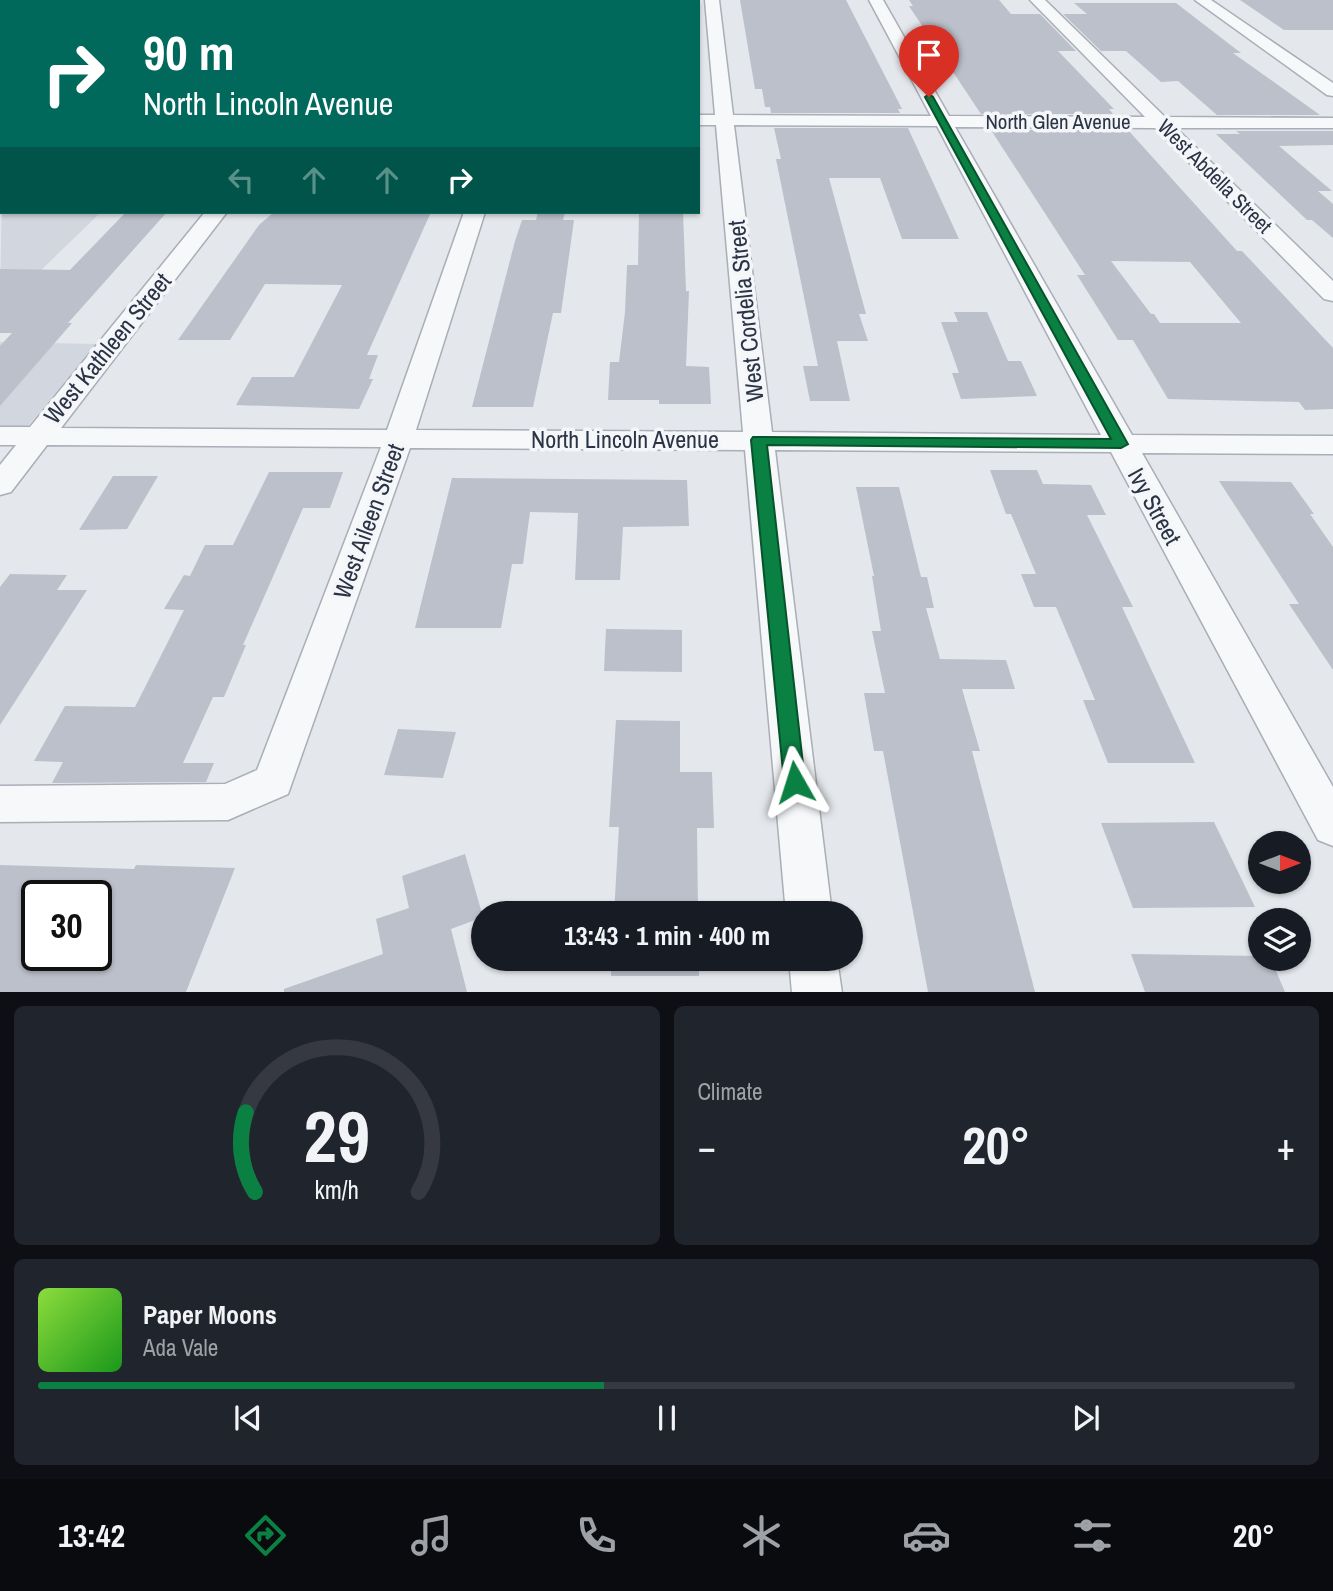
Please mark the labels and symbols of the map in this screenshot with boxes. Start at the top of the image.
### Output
pin [899,25,959,97]
street label: North Glen Avenue [985,107,1131,136]
street label: West Abdella Street [1151,112,1279,240]
street label: West Cordelia Street [720,218,770,403]
street label: West Kathleen Street [36,265,178,430]
street label: North Lincoln Avenue [531,423,719,455]
street label: West Aileen Street [325,439,411,603]
street label: Ivy Street [1121,462,1189,551]
position arrow [758,745,832,819]
north arrow [1248,831,1311,894]
speed limit sign: 30 [21,880,112,971]

